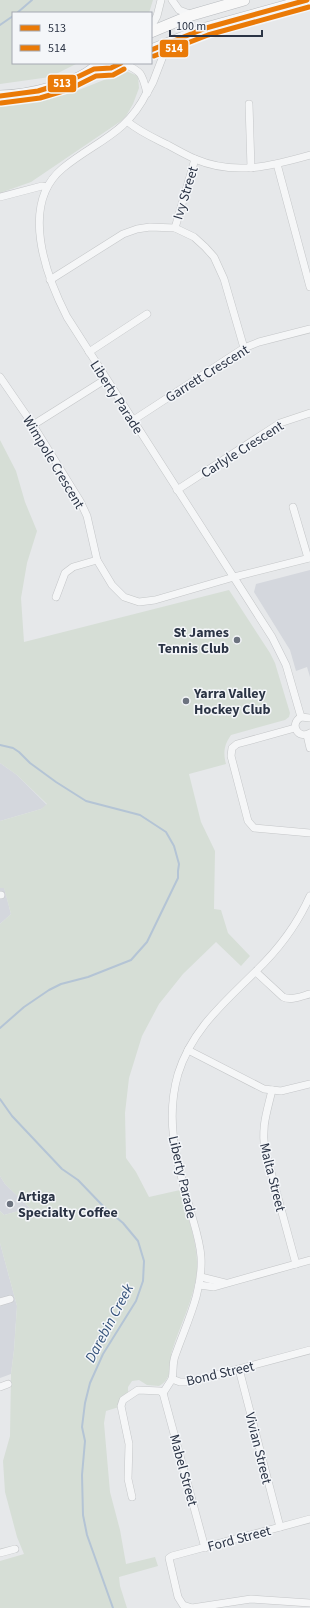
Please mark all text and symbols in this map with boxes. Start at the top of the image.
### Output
legend [12,12,152,64]
scale bar [170,12,262,38]
text: 100 m [176,18,206,35]
text: 513 [48,20,66,37]
line badge: 514 [159,39,189,58]
text: 514 [48,40,66,57]
text: 514 [165,41,183,56]
line badge: 513 [47,74,77,93]
text: 513 [53,76,71,91]
street label: Ivy Street [168,164,204,222]
street label: Garrett Crescent [162,340,253,408]
street label: Liberty Parade [85,357,148,438]
street label: Wimpole Crescent [17,412,89,513]
street label: Carlyle Crescent [197,416,288,483]
place label: St James Tennis Club [158,623,229,659]
marker: St James Tennis Club [232,635,242,645]
place label: Yarra Valley Hockey Club [193,684,270,720]
marker: Yarra Valley Hockey Club [181,696,191,706]
street label: Liberty Parade [163,1134,201,1221]
street label: Malta Street [254,1141,290,1214]
place label: Artiga Specialty Coffee [17,1187,118,1223]
marker: Artiga Specialty Coffee [5,1199,15,1209]
water label: Darebin Creek [80,1279,139,1366]
street label: Bond Street [184,1356,256,1391]
street label: Vivian Street [239,1410,277,1486]
street label: Mabel Street [164,1432,202,1509]
street label: Ford Street [205,1521,273,1557]

